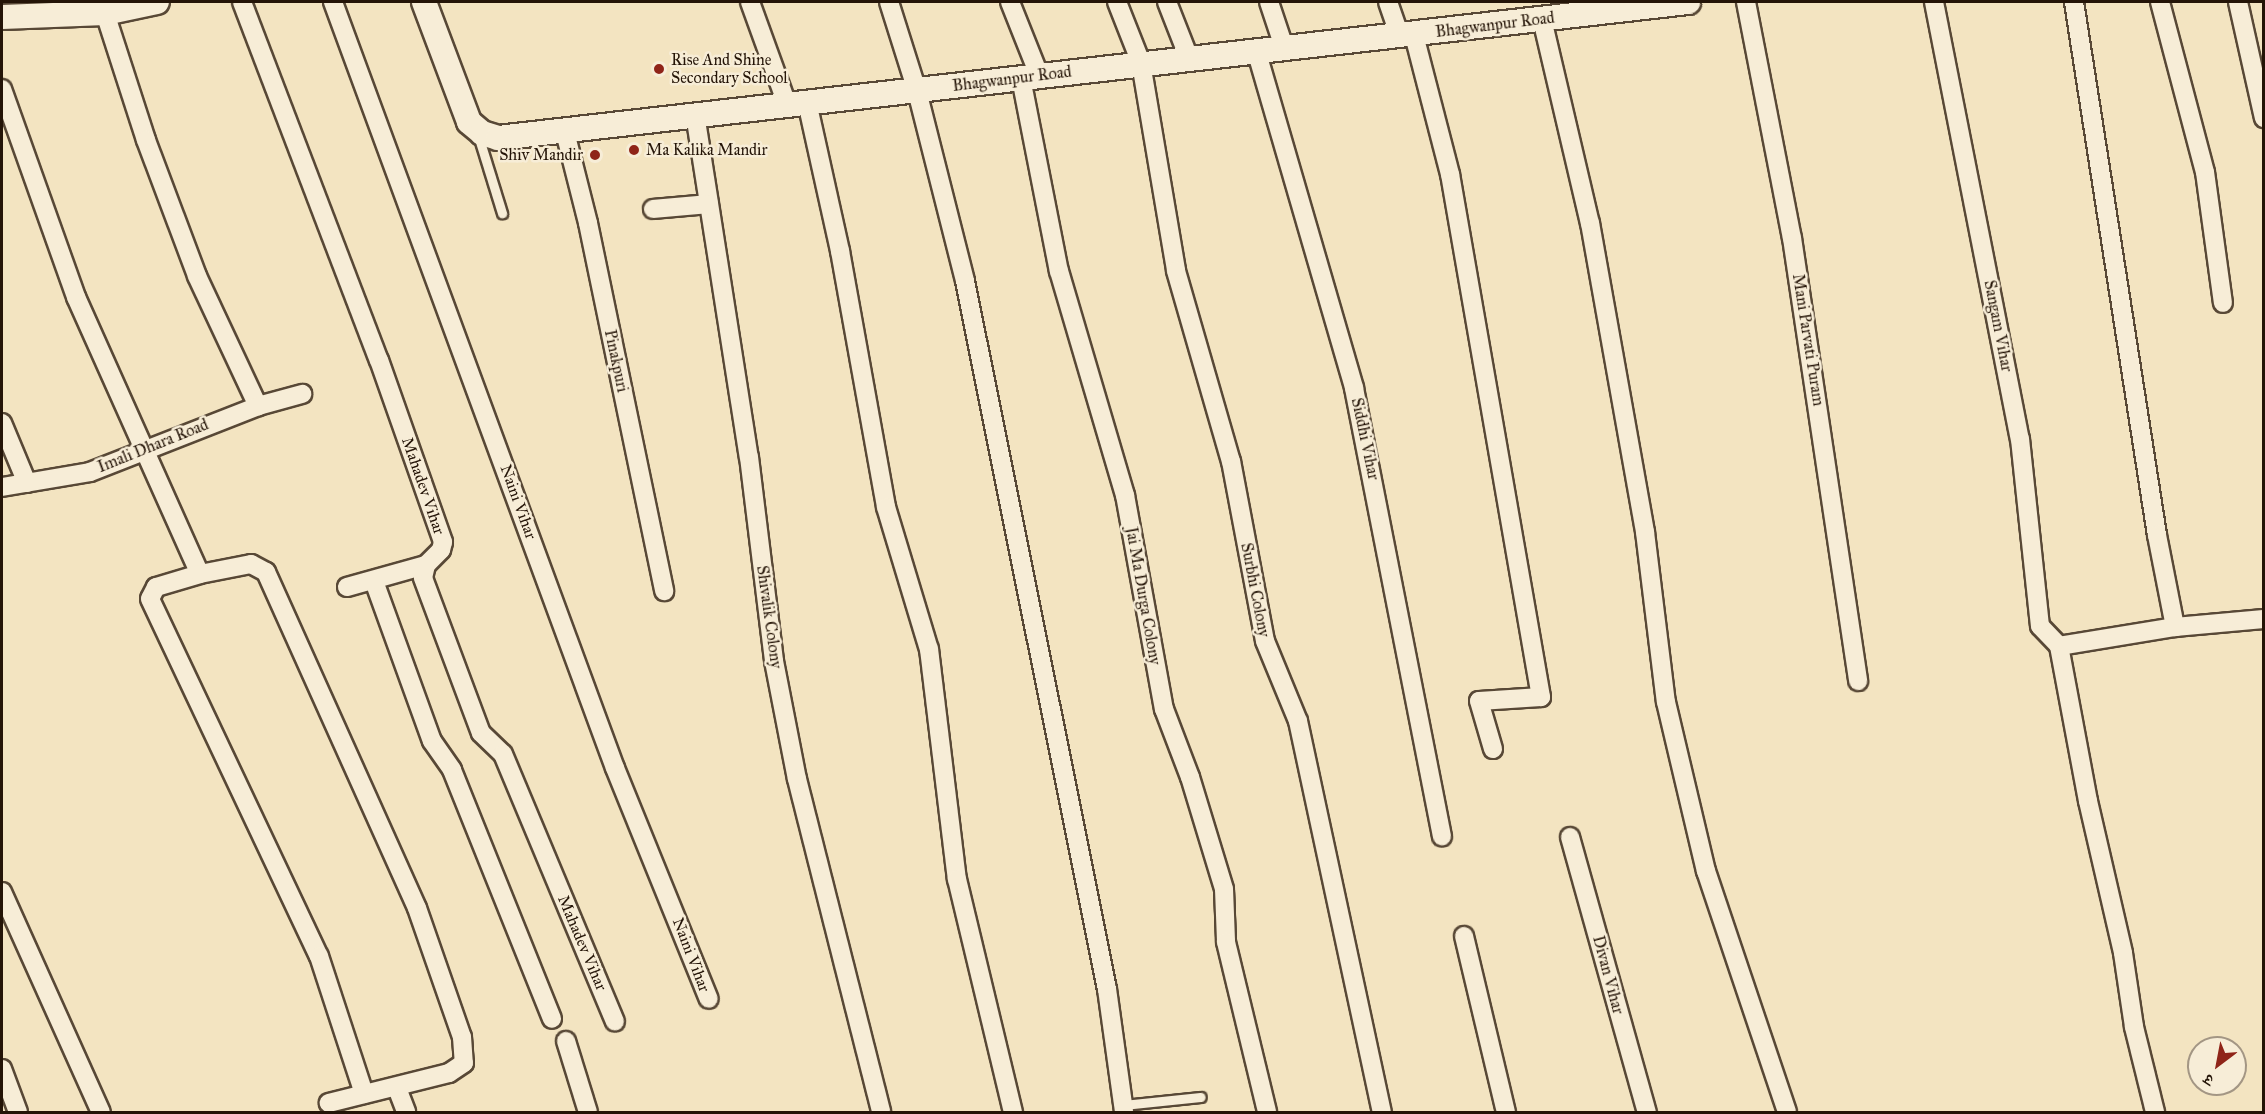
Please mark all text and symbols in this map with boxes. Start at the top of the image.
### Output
street label: Bhagwanpur Road [1434,8,1556,42]
place label: Rise And Shine Secondary School [671,50,788,88]
marker: Rise And Shine Secondary School [652,62,666,76]
street label: Bhagwanpur Road [951,62,1073,96]
place label: Ma Kalika Mandir [646,140,768,160]
marker: Ma Kalika Mandir [627,143,641,157]
place label: Shiv Mandir [499,145,583,165]
marker: Shiv Mandir [588,148,602,162]
street label: Mani Parvati Puram [1788,273,1828,407]
street label: Sangam Vihar [1980,279,2016,373]
street label: Pinakpuri [600,328,632,394]
street label: Siddhi Vihar [1347,396,1383,482]
street label: Imali Dhara Road [95,415,211,477]
street label: Mahadev Vihar [397,435,449,537]
street label: Naini Vihar [496,462,540,542]
street label: Jai Ma Durga Colony [1121,526,1165,666]
street label: Surbhi Colony [1236,541,1274,639]
street label: Shivalik Colony [752,564,786,670]
street label: Mahadev Vihar [553,892,611,994]
street label: Naini Vihar [668,915,714,995]
street label: Divan Vihar [1588,934,1628,1016]
north arrow [2187,1036,2247,1096]
text: उ [2200,1070,2217,1090]

